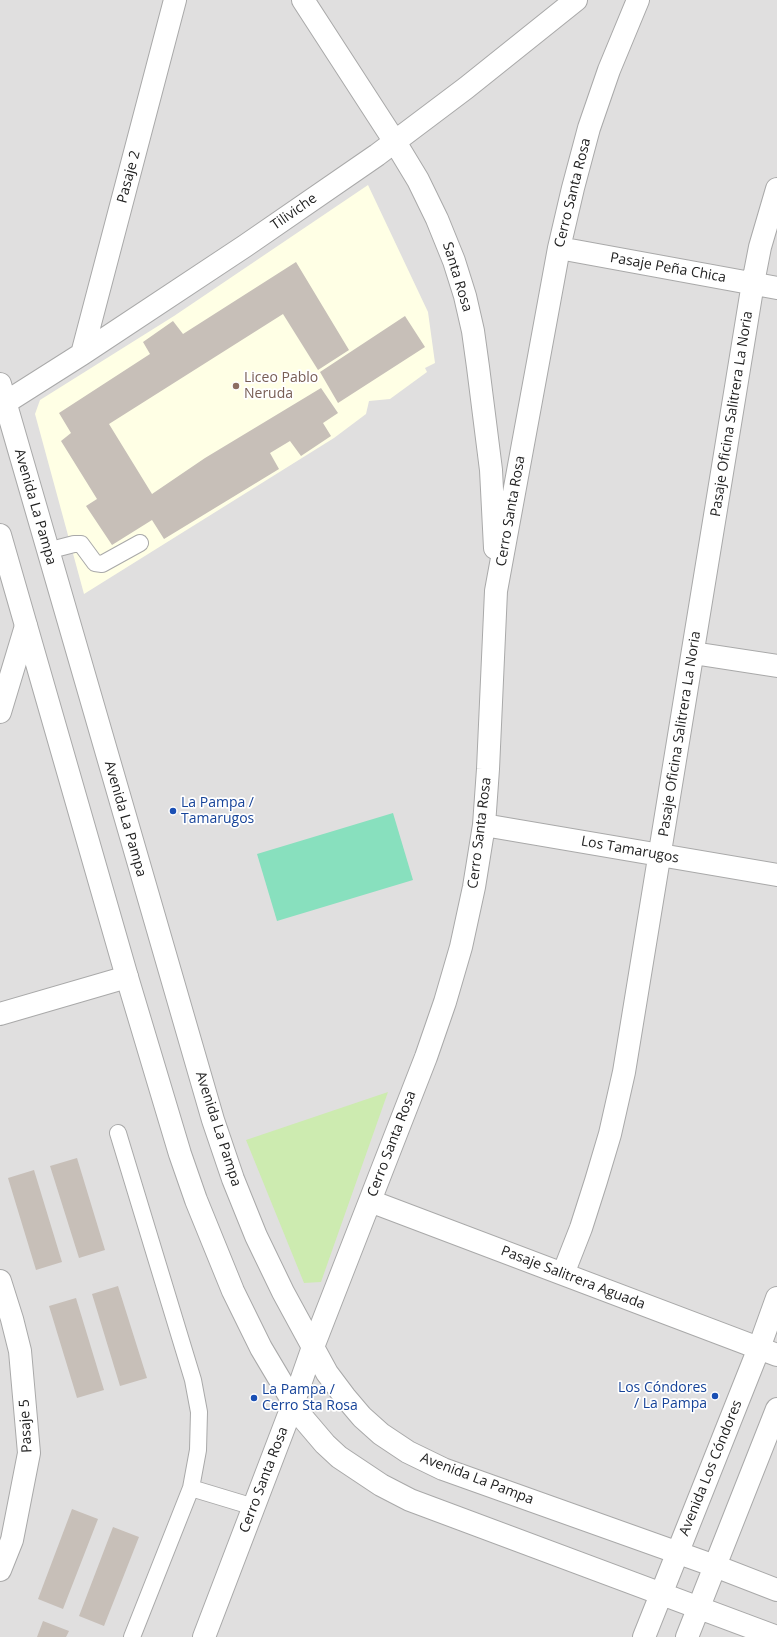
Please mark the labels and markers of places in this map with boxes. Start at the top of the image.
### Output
place label: Liceo Pablo Neruda [244,370,318,402]
marker: Liceo Pablo Neruda [231,381,241,391]
place label: La Pampa / Tamarugos [181,795,254,828]
marker: La Pampa / Tamarugos [168,806,178,816]
place label: Los Cóndores / La Pampa [618,1380,707,1412]
place label: La Pampa / Cerro Sta Rosa [262,1382,358,1414]
marker: Los Cóndores / La Pampa [710,1391,720,1401]
marker: La Pampa / Cerro Sta Rosa [249,1393,259,1403]

